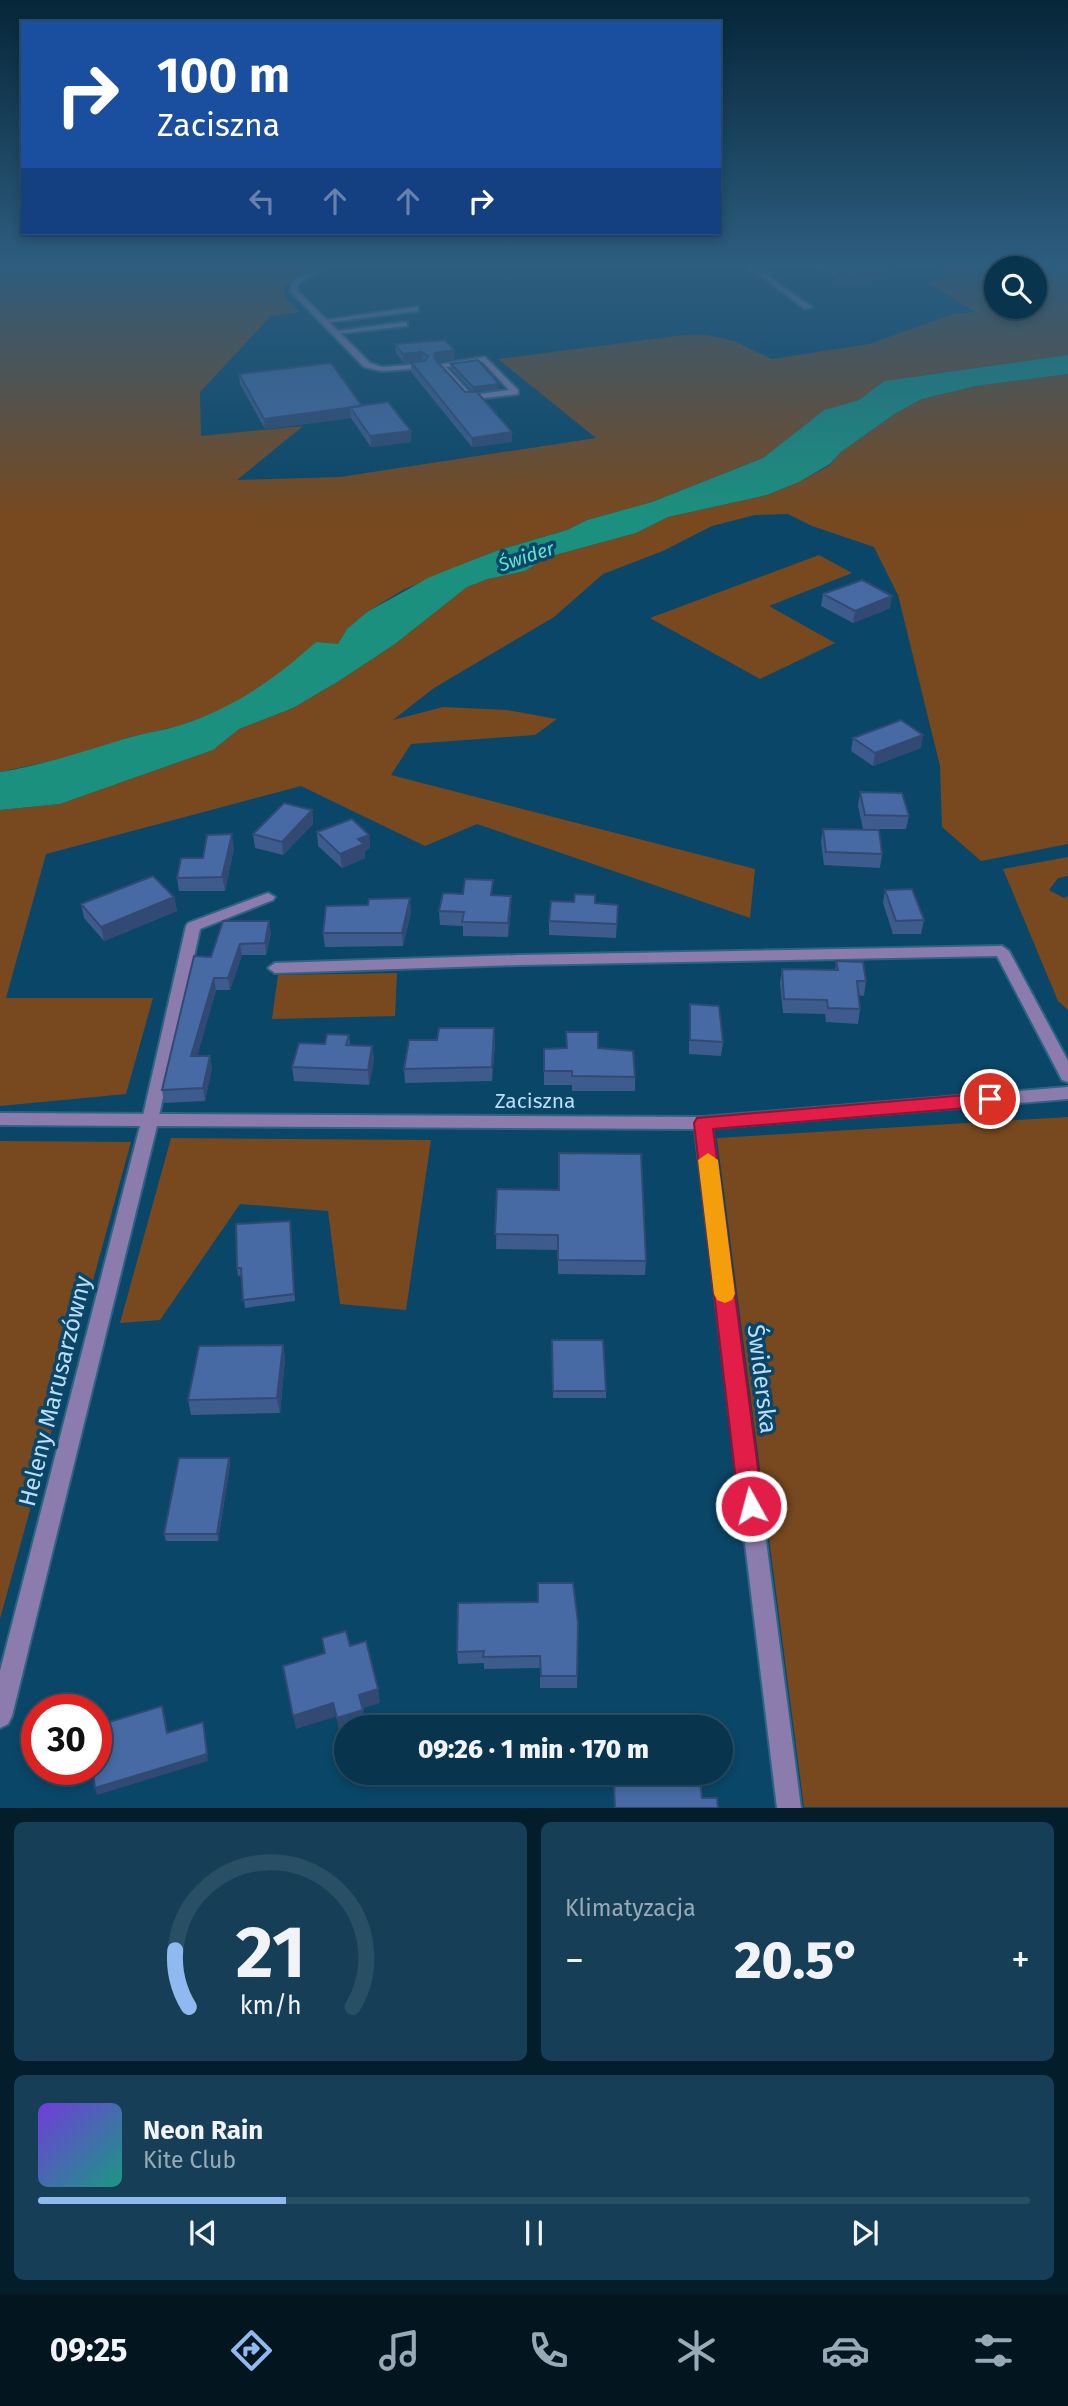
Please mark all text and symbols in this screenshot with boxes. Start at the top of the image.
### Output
text: 100 m [157,46,290,105]
icon: right [42,49,133,140]
text: Zaciszna [157,106,280,144]
icon: left [243,182,281,220]
icon: ahead [316,182,354,220]
icon: ahead [389,182,427,220]
icon: right [462,182,500,220]
map controls [984,256,1047,319]
button: search [984,256,1047,319]
water label: Świder [494,536,558,577]
pin [960,1069,1020,1129]
icon: arrive [971,1080,1009,1118]
street label: Zaciszna [495,1088,575,1114]
street label: Heleny Marusarzówny [13,1273,97,1509]
street label: Świderska [741,1323,784,1435]
position arrow [714,1469,788,1543]
speed limit sign: 30 [21,1694,112,1785]
text: 09:26 · 1 min · 170 m [418,1734,649,1765]
text: Klimatyzacja [565,1894,696,1922]
text: 21 [236,1910,305,1997]
text: 20.5° [735,1929,861,1992]
text: − [565,1937,584,1983]
text: + [1011,1937,1030,1983]
text: km/h [240,1991,301,2021]
text: Neon Rain [143,2115,263,2146]
text: Kite Club [143,2146,236,2174]
icon: previous [184,2214,222,2252]
icon: pause [515,2214,553,2252]
icon: next [846,2214,884,2252]
icon: directions [227,2326,276,2375]
icon: music [375,2326,424,2375]
icon: phone [524,2326,573,2375]
icon: climate [672,2326,721,2375]
icon: car [821,2326,870,2375]
icon: filters [969,2326,1018,2375]
text: 09:25 [50,2331,127,2369]

